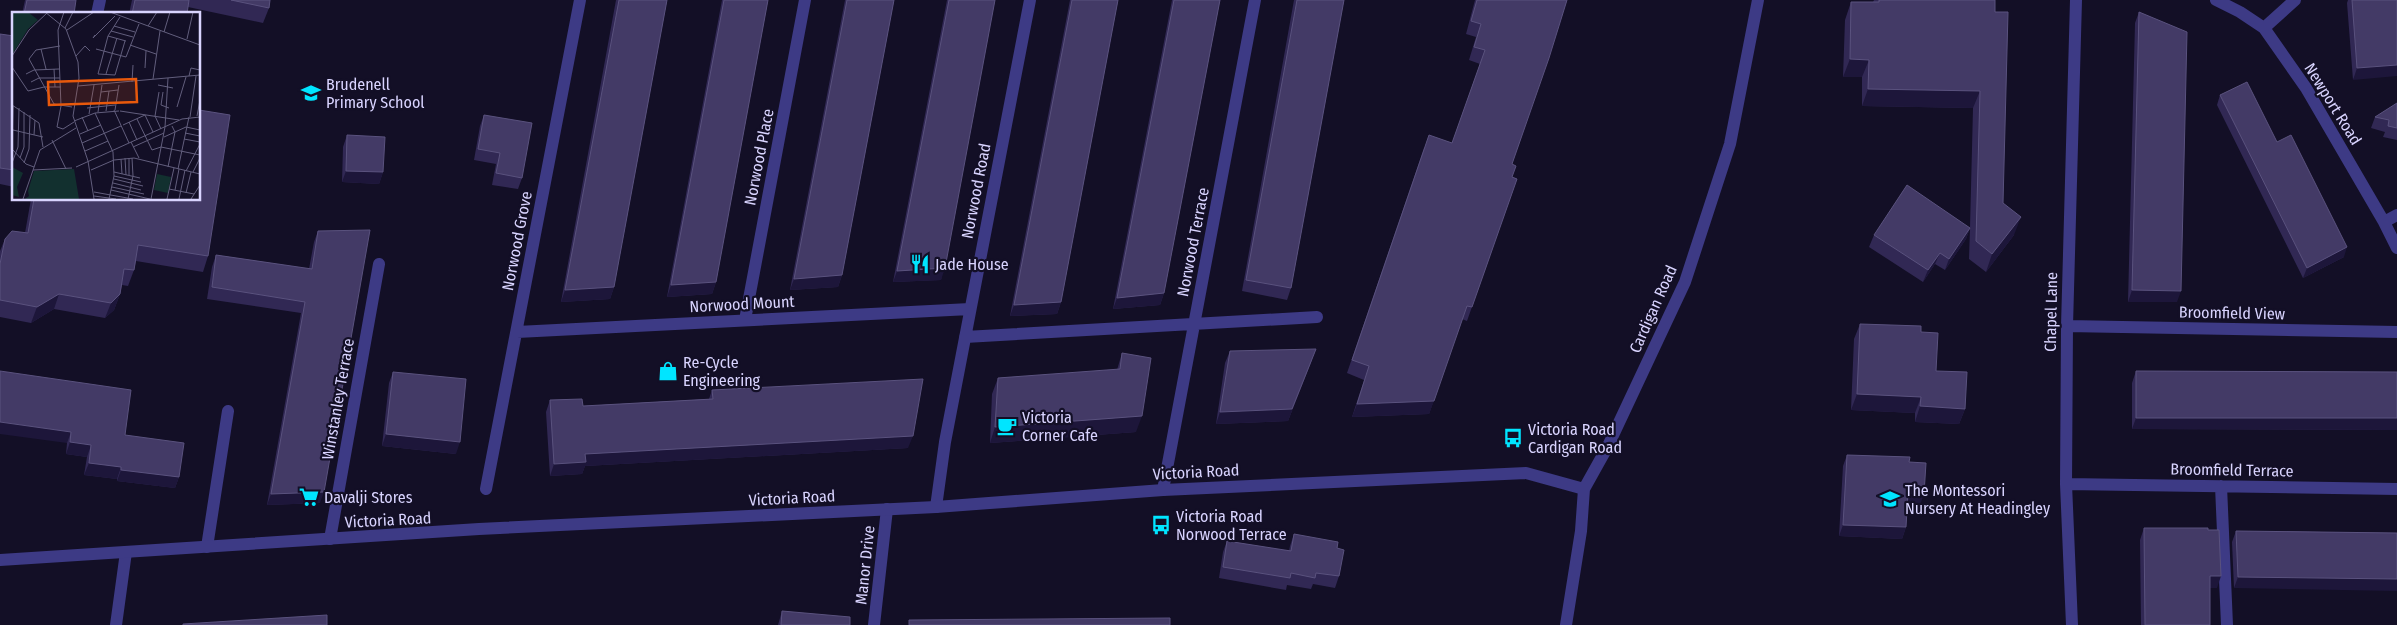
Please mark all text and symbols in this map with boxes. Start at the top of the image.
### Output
inset map [12,12,200,200]
street label: Newport Road [2300,60,2366,148]
place label: Brudenell Primary School [326,75,425,112]
school or university icon: Brudenell Primary School [300,82,322,104]
street label: Norwood Place [740,107,778,207]
street label: Norwood Road [957,142,995,240]
street label: Norwood Terrace [1173,186,1213,298]
street label: Norwood Grove [498,190,536,292]
restaurant icon: Jade House [909,253,931,275]
place label: Jade House [935,255,1009,274]
street label: Cardigan Road [1625,262,1681,356]
street label: Chapel Lane [2041,272,2061,352]
street label: Norwood Mount [689,292,796,316]
street label: Broomfield View [2179,303,2286,323]
street label: Winstanley Terrace [318,337,358,461]
place label: Re-Cycle Engineering [683,353,761,390]
shop icon: Re-Cycle Engineering [657,360,679,382]
place label: Victoria Corner Cafe [1022,408,1098,445]
cafe icon: Victoria Corner Cafe [996,415,1018,437]
place label: Victoria Road Cardigan Road [1528,420,1622,457]
bus stop icon: Victoria Road Cardigan Road [1502,427,1524,449]
street label: Broomfield Terrace [2170,459,2294,481]
street label: Victoria Road [1152,460,1240,484]
place label: The Montessori Nursery At Headingley [1905,481,2051,518]
supermarket icon: Davalji Stores [298,486,320,508]
street label: Victoria Road [748,486,836,510]
place label: Davalji Stores [324,488,413,507]
school or university icon: The Montessori Nursery At Headingley [1879,488,1901,510]
place label: Victoria Road Norwood Terrace [1176,507,1287,544]
street label: Victoria Road [344,508,432,532]
bus stop icon: Victoria Road Norwood Terrace [1150,514,1172,536]
street label: Manor Drive [851,524,879,605]

